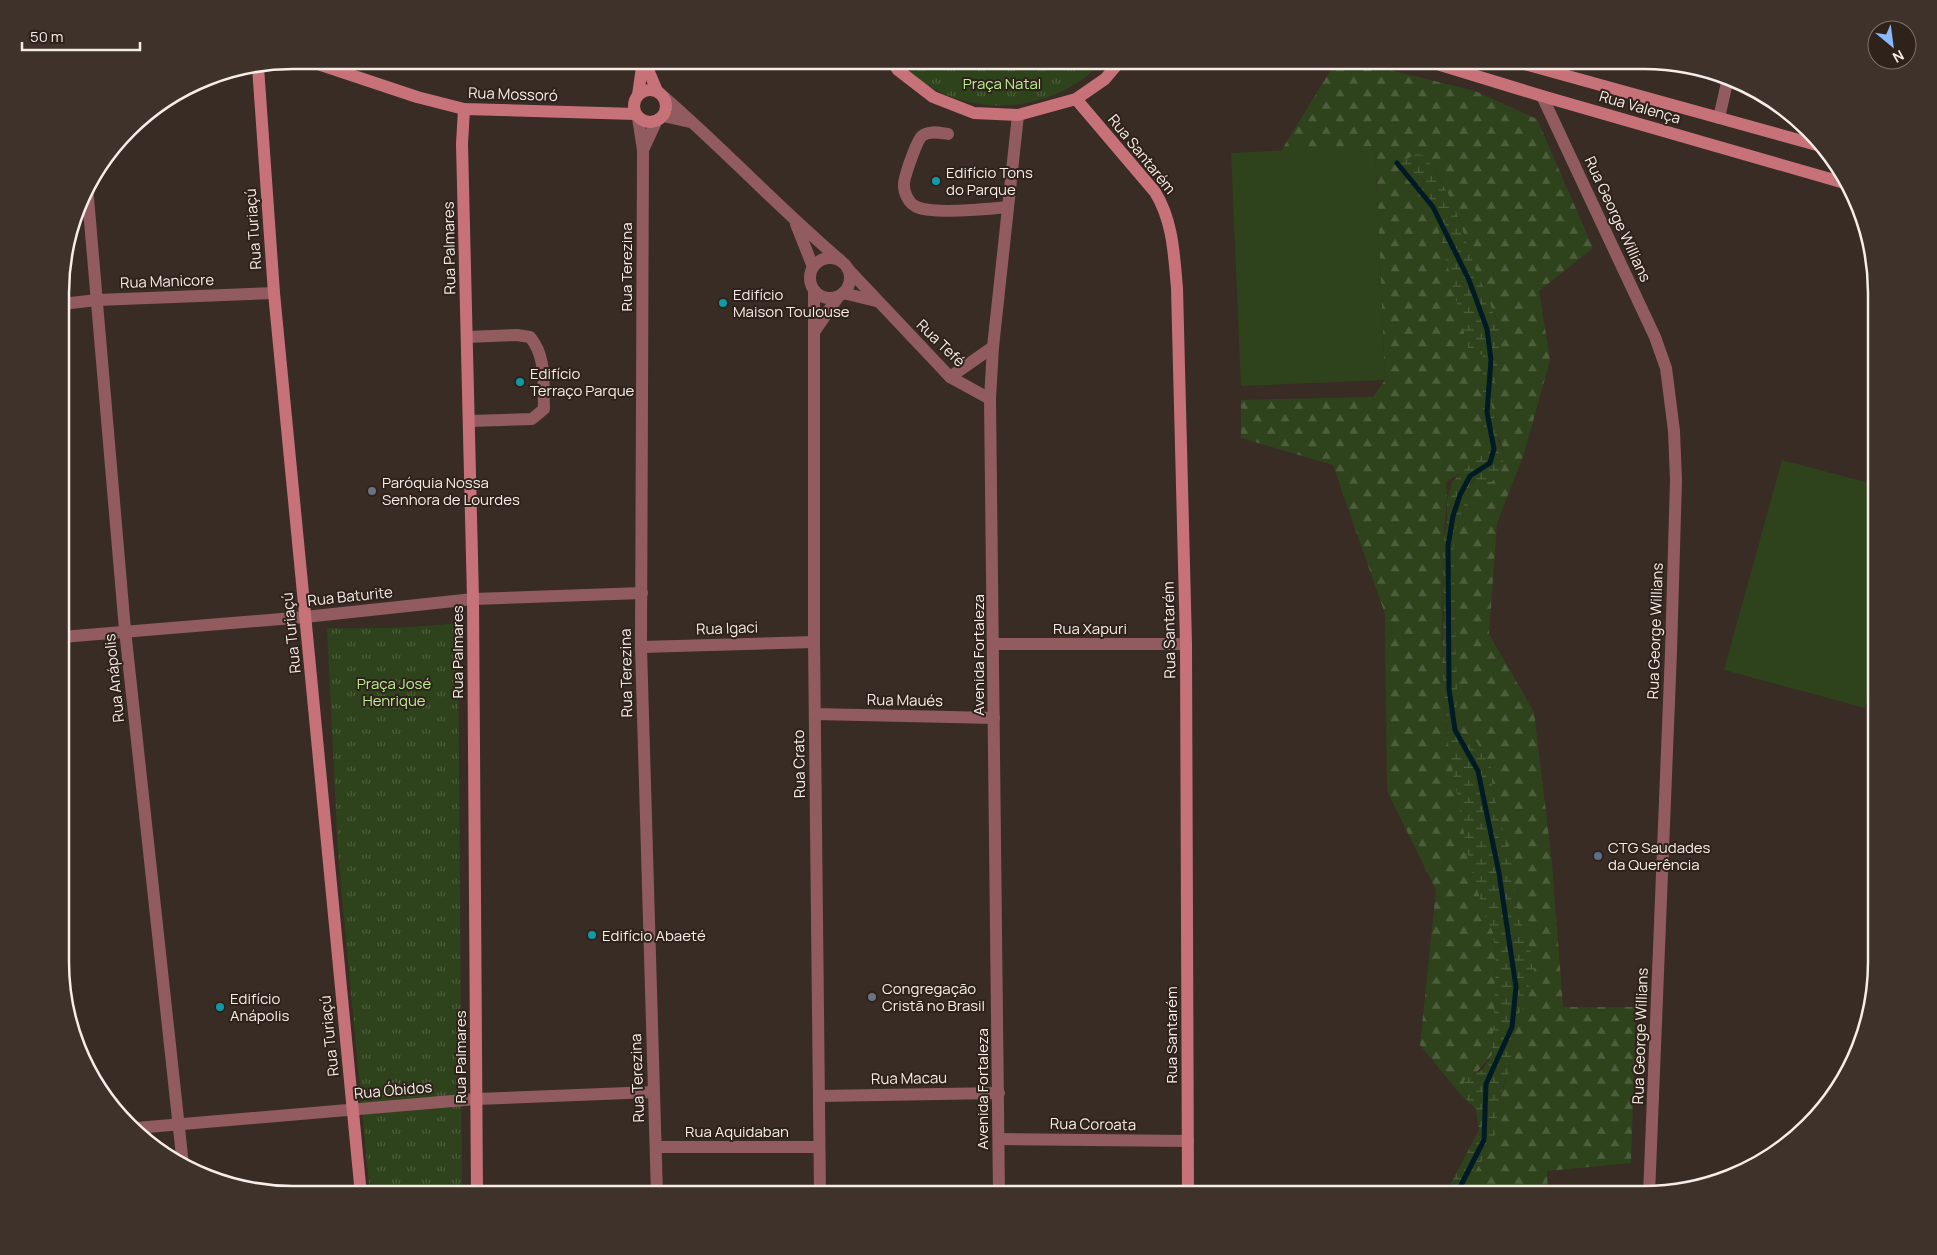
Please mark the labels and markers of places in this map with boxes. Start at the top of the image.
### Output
place label: Edifício Tons do Parque [946,162,1033,200]
marker: Edifício Tons do Parque [930,175,942,187]
place label: Edifício Maison Toulouse [733,284,850,322]
marker: Edifício Maison Toulouse [717,297,729,309]
place label: Edifício Terraço Parque [530,363,635,401]
marker: Edifício Terraço Parque [514,376,526,388]
place label: Paróquia Nossa Senhora de Lourdes [382,472,520,510]
marker: Paróquia Nossa Senhora de Lourdes [366,485,378,497]
place label: CTG Saudades da Querência [1608,837,1711,875]
marker: CTG Saudades da Querência [1592,850,1604,862]
place label: Edifício Abaeté [602,925,706,946]
marker: Edifício Abaeté [586,929,598,941]
place label: Congregação Cristã no Brasil [882,978,985,1016]
place label: Edifício Anápolis [230,988,290,1026]
marker: Congregação Cristã no Brasil [866,991,878,1003]
marker: Edifício Anápolis [214,1001,226,1013]

